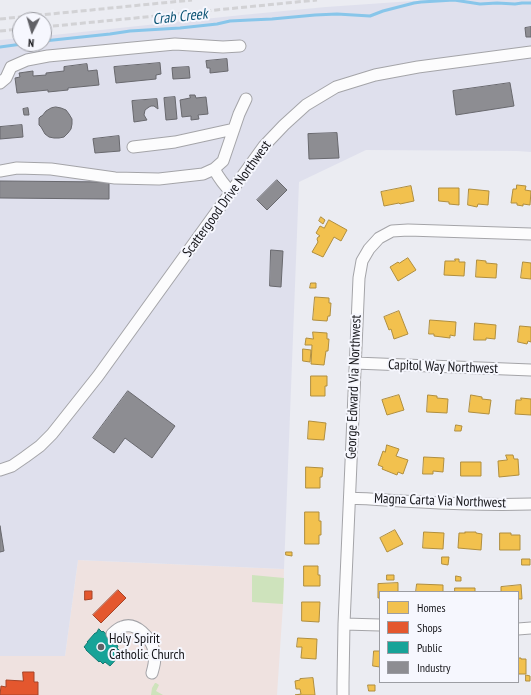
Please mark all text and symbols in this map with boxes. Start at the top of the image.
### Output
water label: Crab Creek [152,5,208,29]
north arrow [12,12,52,52]
text: N [27,36,35,50]
street label: Scattergood Drive Northwest [179,138,275,260]
street label: George Edward Via Northwest [343,315,365,459]
street label: Capitol Way Northwest [388,357,498,377]
street label: Magna Carta Via Northwest [374,490,506,512]
legend [379,591,519,683]
text: Homes [417,600,445,615]
text: Shops [417,620,442,635]
place label: Holy Spirit Catholic Church [109,631,185,664]
text: Public [417,640,442,655]
marker: Holy Spirit Catholic Church [96,642,106,652]
text: Industry [417,660,451,675]

